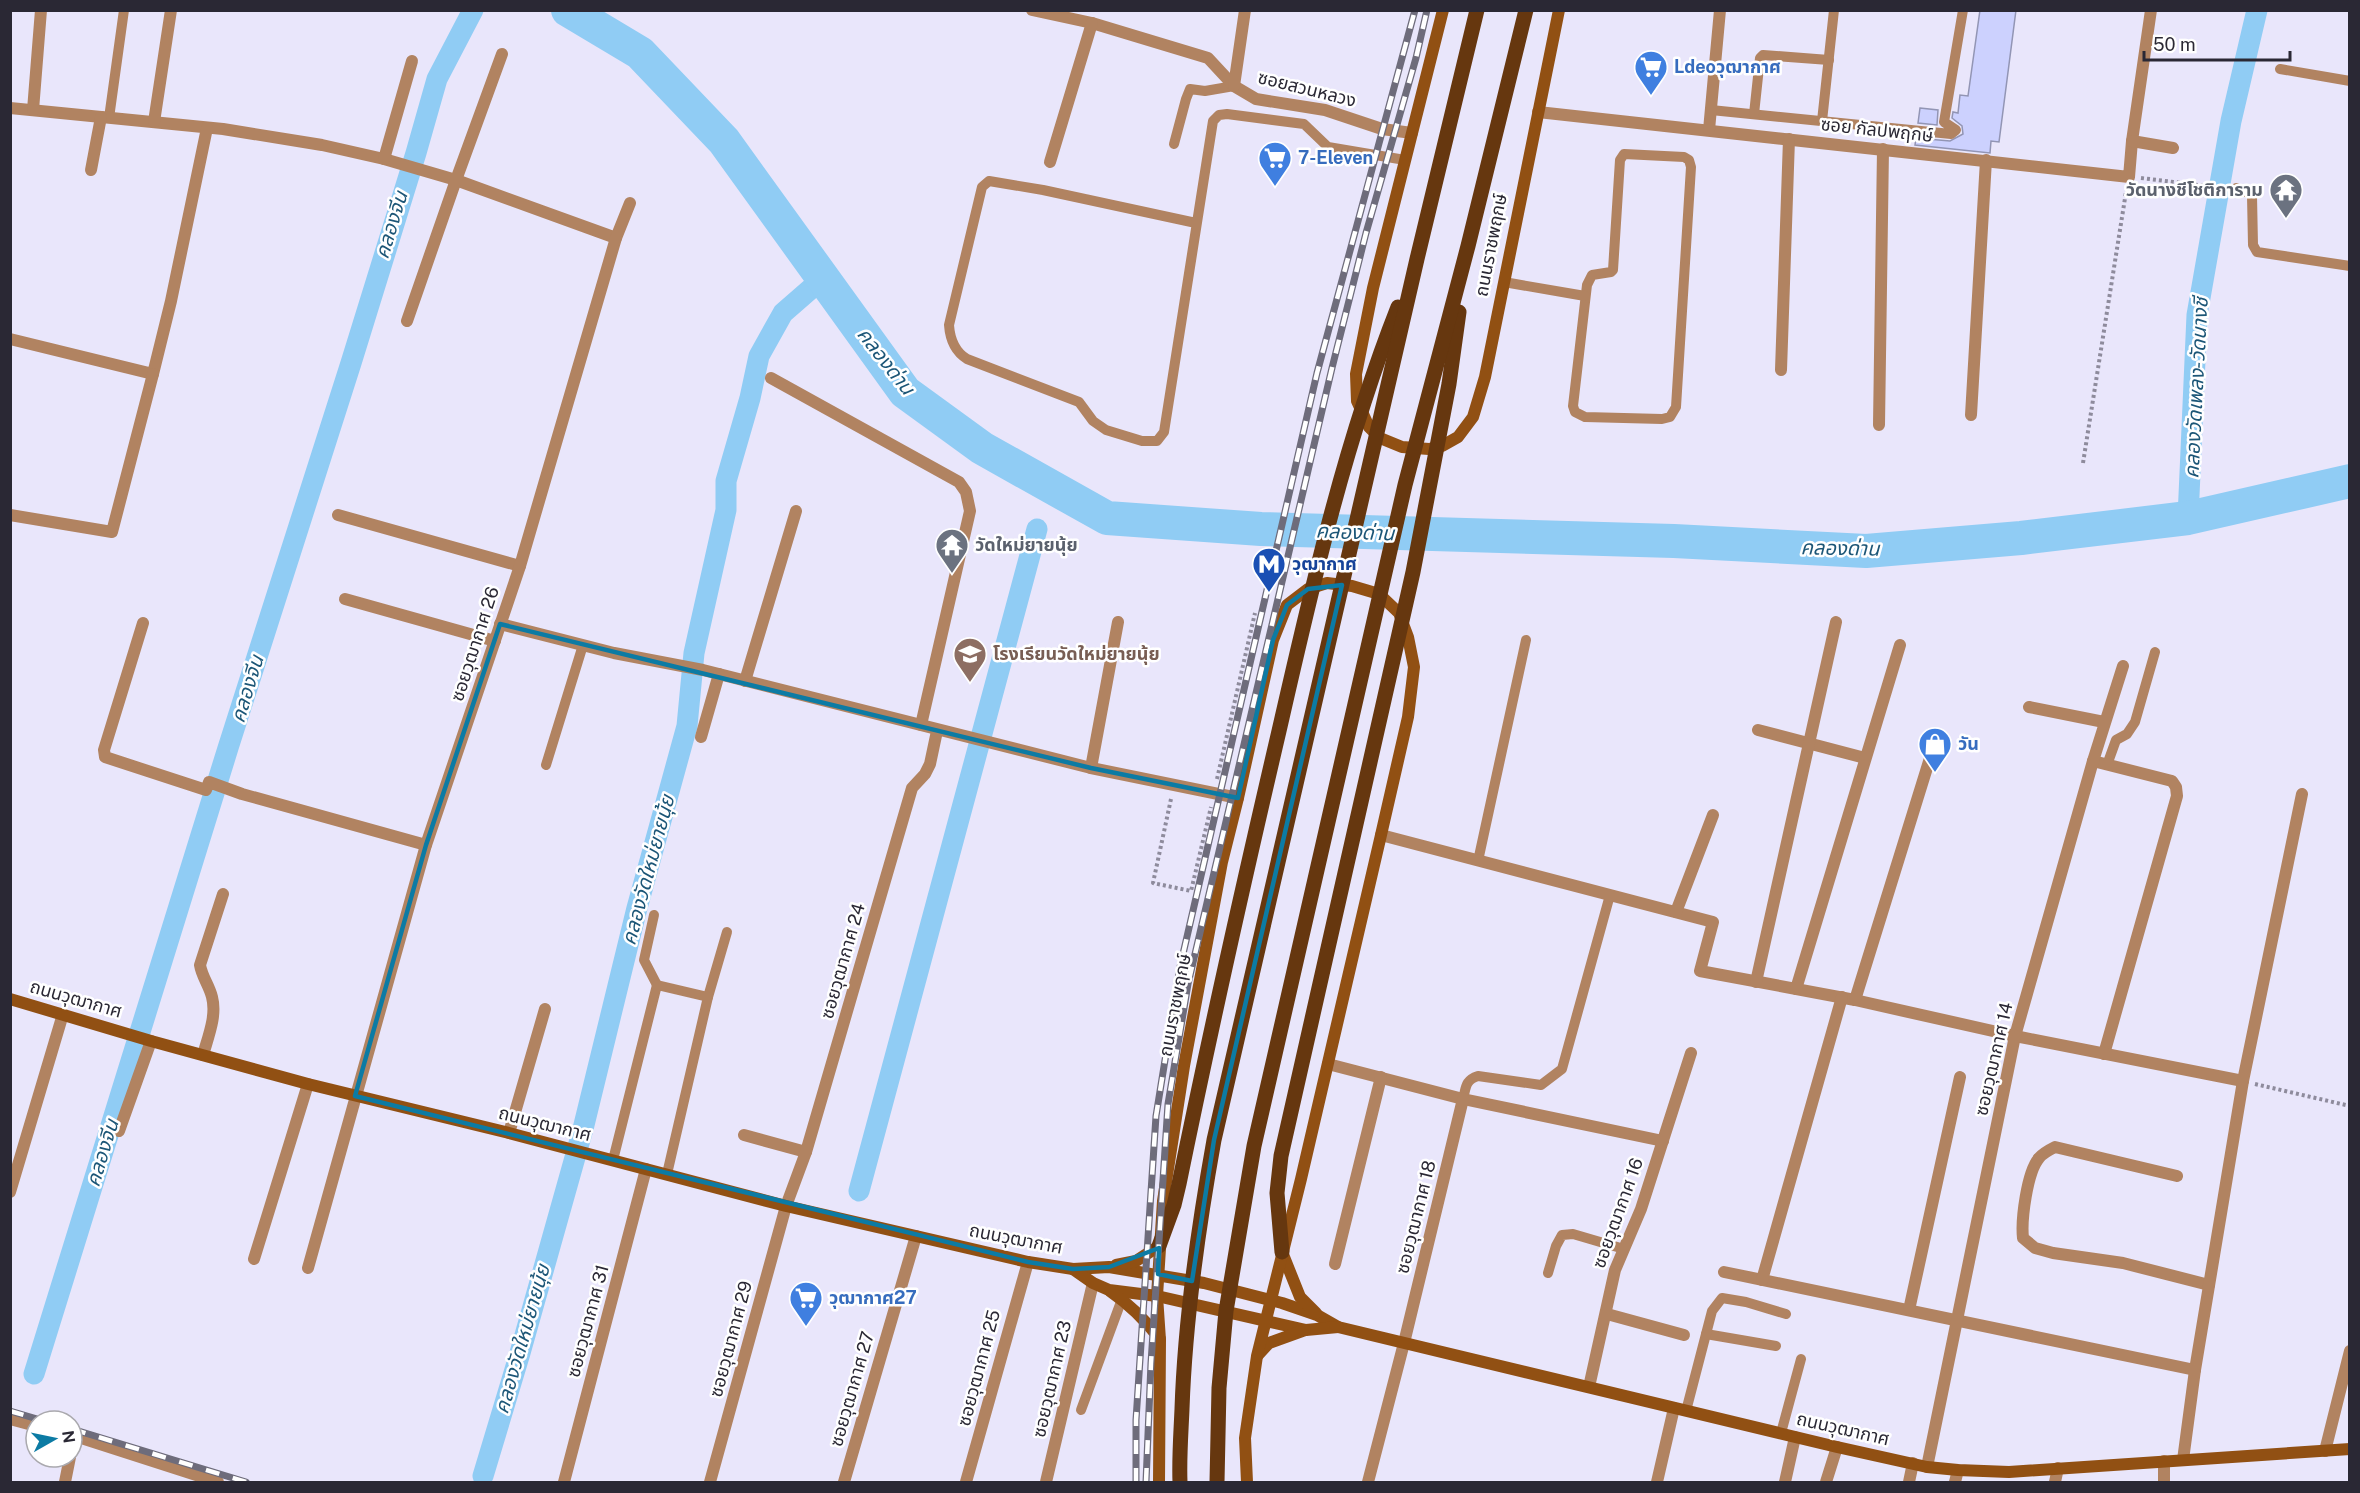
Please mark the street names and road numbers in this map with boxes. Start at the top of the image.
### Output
street label: ซอยสวนหลวง [1256,66,1358,111]
street label: ซอย กัลปพฤกษ์ [1820,113,1934,146]
street label: ถนนราชพฤกษ์ [1470,192,1511,298]
street label: ซอยวุฒากาศ 26 [446,584,504,704]
street label: ซอยวุฒากาศ 24 [816,901,870,1021]
street label: ถนนราชพฤกษ์ [1154,952,1195,1058]
street label: ถนนวุฒากาศ [27,975,125,1023]
street label: ซอยวุฒากาศ 14 [1970,1000,2018,1118]
street label: ถนนวุฒากาศ [496,1102,594,1146]
street label: ซอยวุฒากาศ 16 [1588,1155,1648,1271]
street label: ซอยวุฒากาศ 18 [1391,1158,1441,1276]
street label: ถนนวุฒากาศ [967,1219,1065,1259]
street label: ซอยวุฒากาศ 31 [562,1262,614,1380]
street label: ซอยวุฒากาศ 29 [705,1279,757,1399]
street label: ซอยวุฒากาศ 25 [953,1307,1005,1429]
street label: ซอยวุฒากาศ 23 [1028,1318,1076,1440]
street label: ซอยวุฒากาศ 27 [825,1329,879,1449]
street label: ถนนวุฒากาศ [1794,1408,1892,1450]

